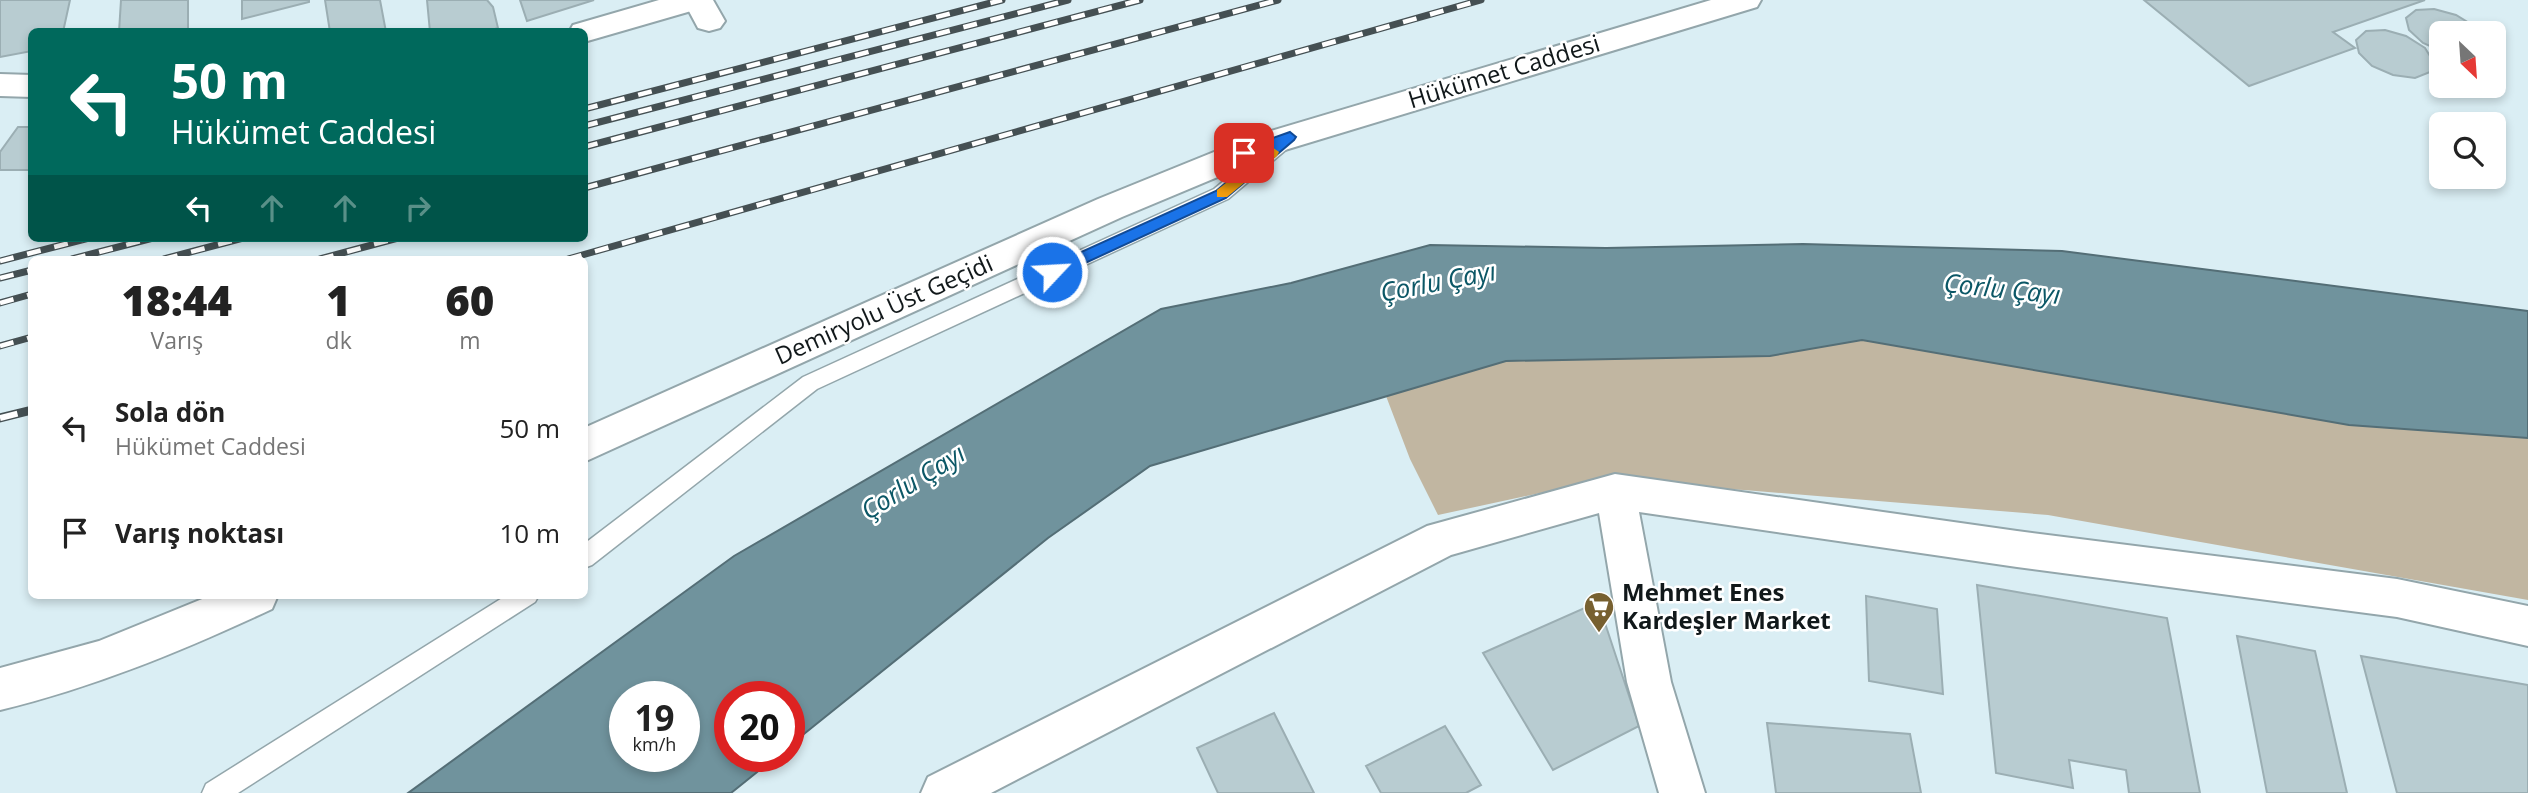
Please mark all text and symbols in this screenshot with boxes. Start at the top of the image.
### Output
north arrow [2429,21,2506,98]
map controls [2429,21,2506,189]
street label: Hükümet Caddesi [1404,26,1604,115]
text: 50 m [171,47,288,113]
icon: left [56,56,147,147]
text: Hükümet Caddesi [171,110,436,153]
button: search [2429,112,2506,189]
pin [1214,123,1274,183]
icon: arrive [1225,134,1263,172]
icon: left [180,189,218,227]
icon: ahead [253,189,291,227]
icon: ahead [326,189,364,227]
icon: right [399,189,437,227]
position arrow [1015,235,1089,309]
street label: Demiryolu Üst Geçidi [769,246,998,372]
water label: Çorlu Çayı [1377,252,1499,310]
water label: Çorlu Çayı [1942,264,2062,312]
text: 18:44 [122,271,232,328]
text: 1 [326,271,351,328]
text: 60 [445,271,494,328]
text: Varış [150,324,203,356]
text: dk [326,324,352,356]
text: m [459,324,480,356]
text: Sola dön [115,394,225,430]
icon: left [56,409,94,447]
text: 50 m [499,410,560,446]
text: Hükümet Caddesi [115,430,306,462]
water label: Çorlu Çayı [853,435,972,527]
icon: arrive [56,514,94,552]
text: Varış noktası [115,515,284,551]
text: 10 m [499,515,560,551]
place label: Mehmet Enes Kardeşler Market [1622,575,1831,636]
supermarket icon: Mehmet Enes Kardeşler Market [1582,590,1616,634]
speed limit sign: 20 [714,681,805,772]
text: 19 [634,694,675,741]
text: km/h [633,732,676,756]

